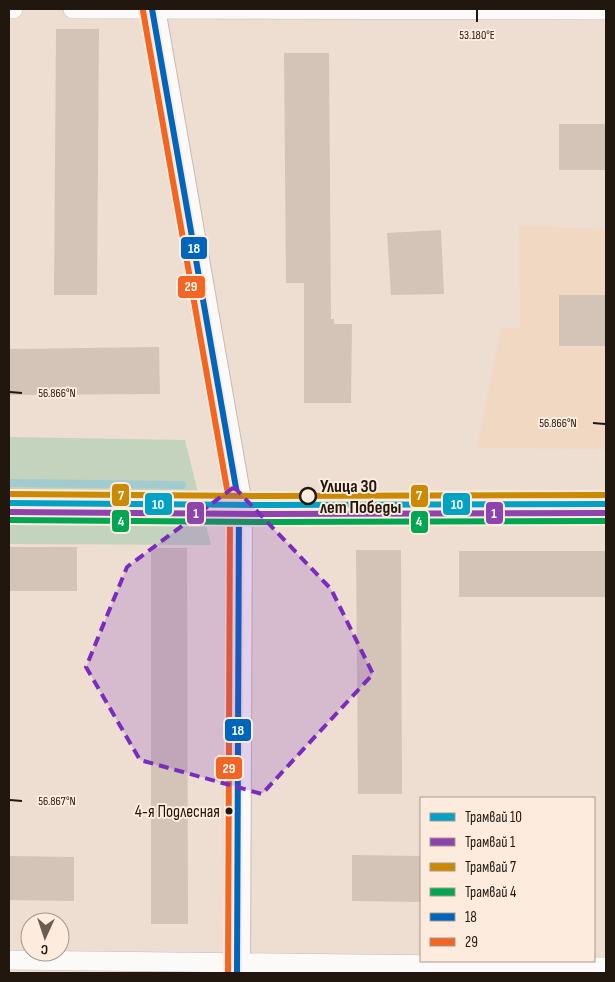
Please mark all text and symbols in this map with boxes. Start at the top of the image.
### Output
text: 53.180°E [459,28,495,43]
line badge: 18 [180,236,208,260]
text: 18 [188,240,200,257]
line badge: 29 [177,275,206,299]
text: 29 [185,278,198,295]
text: 56.866°N [38,386,76,401]
text: 56.866°N [539,416,577,431]
place label: Улица 30 лет Победы [320,476,401,518]
line badge: 7 [111,483,130,507]
line badge: 7 [410,484,429,508]
text: 7 [118,487,125,504]
marker: Улица 30 лет Победы [299,487,317,505]
text: 7 [416,487,423,504]
line badge: 10 [144,492,173,516]
line badge: 10 [442,492,471,516]
text: 10 [152,496,164,513]
text: 10 [451,496,463,513]
line badge: 1 [186,501,205,525]
line badge: 1 [485,501,504,525]
text: 1 [193,505,199,522]
text: 1 [491,505,497,522]
line badge: 4 [111,509,130,533]
line badge: 4 [410,510,429,534]
text: 4 [118,513,125,530]
text: 4 [416,513,423,530]
line badge: 18 [224,718,252,742]
text: 18 [232,722,244,739]
line badge: 29 [215,756,243,780]
text: 29 [223,760,236,777]
text: 56.867°N [38,794,76,809]
legend [420,797,595,962]
place label: 4-я Подлесная [135,802,220,822]
marker: 4-я Подлесная [224,806,234,816]
text: Трамвай 10 [465,808,522,827]
text: Трамвай 1 [465,833,516,852]
text: Трамвай 7 [465,858,516,877]
text: Трамвай 4 [465,883,516,902]
text: 18 [465,908,477,927]
north arrow [20,912,70,962]
text: 29 [465,933,478,952]
text: С [40,941,48,958]

